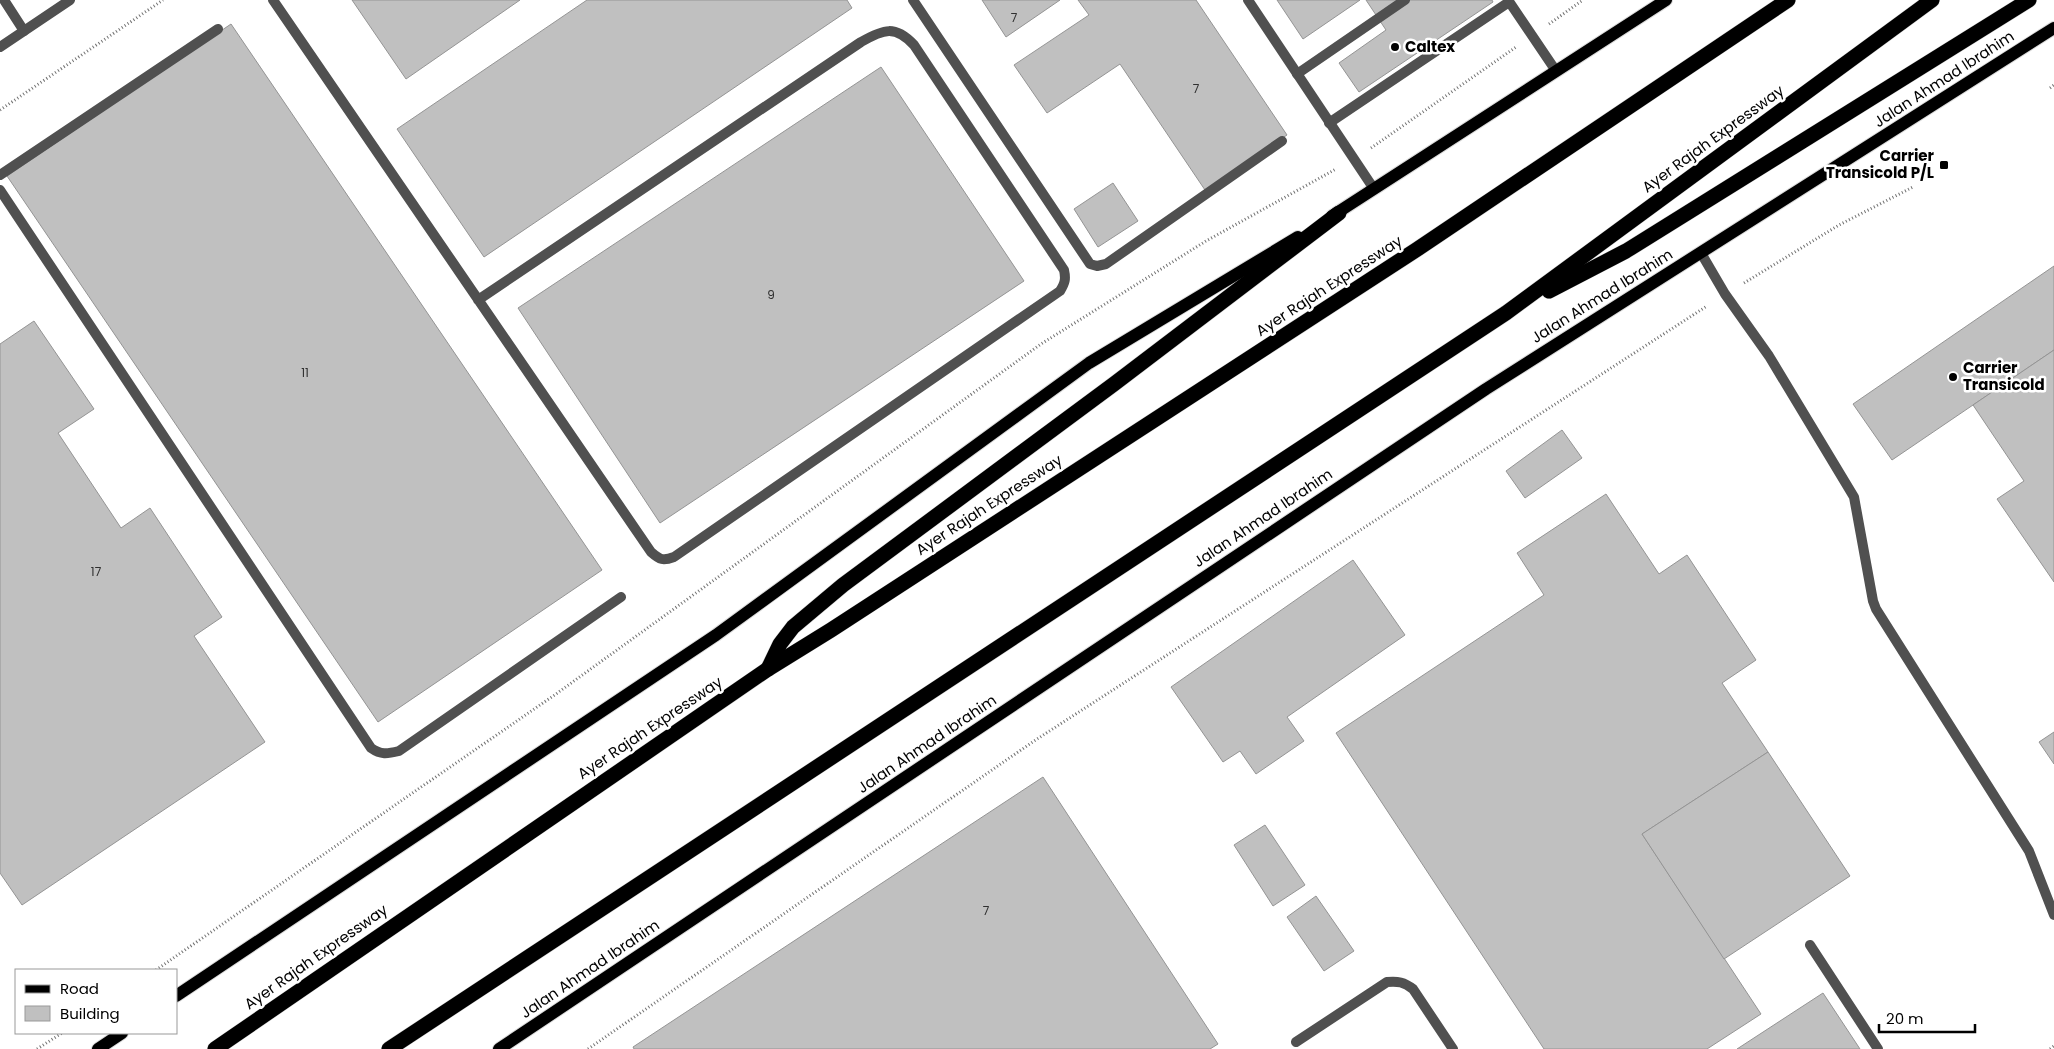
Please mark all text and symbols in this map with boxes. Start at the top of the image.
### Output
house number: 7 [1011,9,1018,26]
street label: Jalan Ahmad Ibrahim [1870,25,2018,132]
place label: Caltex [1405,36,1455,57]
marker: Caltex [1389,41,1401,53]
house number: 7 [1193,80,1200,97]
street label: Ayer Rajah Expressway [1638,80,1788,197]
place label: Carrier Transicold P/L [1826,145,1935,183]
marker: Carrier Transicold P/L [1938,159,1950,171]
street label: Ayer Rajah Expressway [1251,230,1406,341]
street label: Jalan Ahmad Ibrahim [1527,243,1677,348]
house number: 9 [767,286,775,303]
place label: Carrier Transicold [1963,357,2045,395]
house number: 11 [301,364,309,381]
marker: Carrier Transicold [1947,371,1959,383]
street label: Ayer Rajah Expressway [911,449,1066,560]
street label: Jalan Ahmad Ibrahim [1189,463,1336,572]
house number: 17 [91,563,102,580]
street label: Ayer Rajah Expressway [573,671,727,784]
street label: Jalan Ahmad Ibrahim [853,689,1000,798]
street label: Ayer Rajah Expressway [240,899,392,1014]
house number: 7 [983,902,990,919]
street label: Jalan Ahmad Ibrahim [516,914,663,1023]
legend [15,969,178,1034]
text: Road [60,978,99,999]
scale bar [1879,1002,1975,1034]
text: Building [60,1003,120,1024]
text: 20 m [1886,1008,1924,1029]

